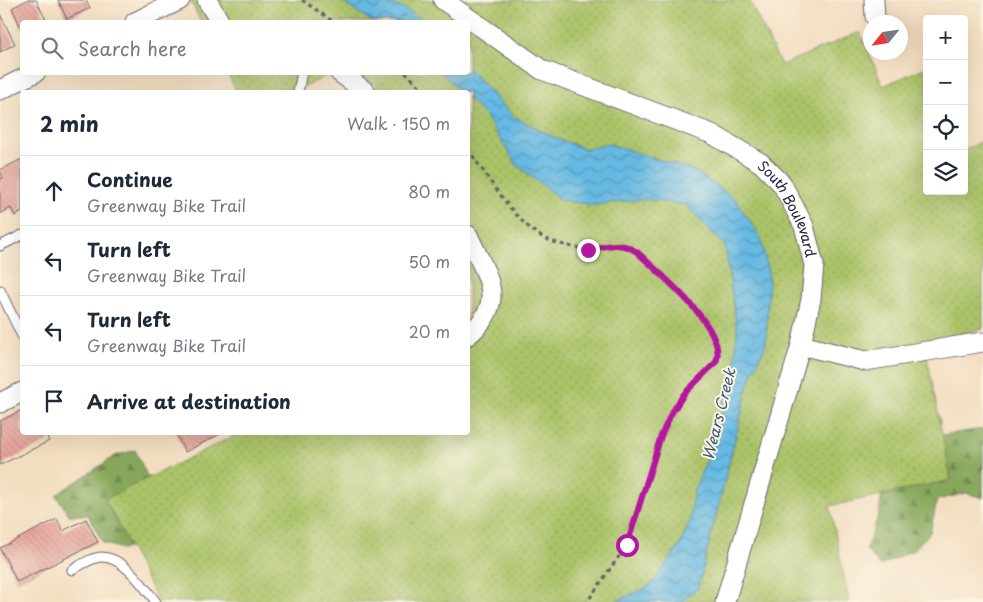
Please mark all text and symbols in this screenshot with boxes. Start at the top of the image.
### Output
north arrow [863,15,908,60]
map controls [923,15,968,195]
button: + [923,15,968,60]
search box [20,20,470,75]
icon: search [38,34,66,62]
text: Search here [78,34,187,62]
button: − [923,60,968,105]
button: locate [923,105,968,150]
text: 2 min [40,107,99,139]
text: Walk · 150 m [347,111,450,135]
button: layers [923,150,968,195]
street label: South Boulevard [753,155,822,260]
text: Continue [87,165,173,193]
icon: ahead [40,177,68,205]
text: 80 m [408,179,450,203]
text: Greenway Bike Trail [87,193,246,217]
text: Turn left [87,235,171,263]
route end [577,239,600,262]
icon: left [40,247,68,275]
text: 50 m [409,249,450,273]
text: Greenway Bike Trail [87,263,246,287]
text: Turn left [87,305,171,333]
icon: left [40,317,68,345]
text: 20 m [409,319,450,343]
text: Greenway Bike Trail [87,333,246,357]
water label: Wears Creek [695,365,741,462]
icon: arrive [40,387,68,415]
text: Arrive at destination [87,387,291,415]
route start [616,534,639,557]

